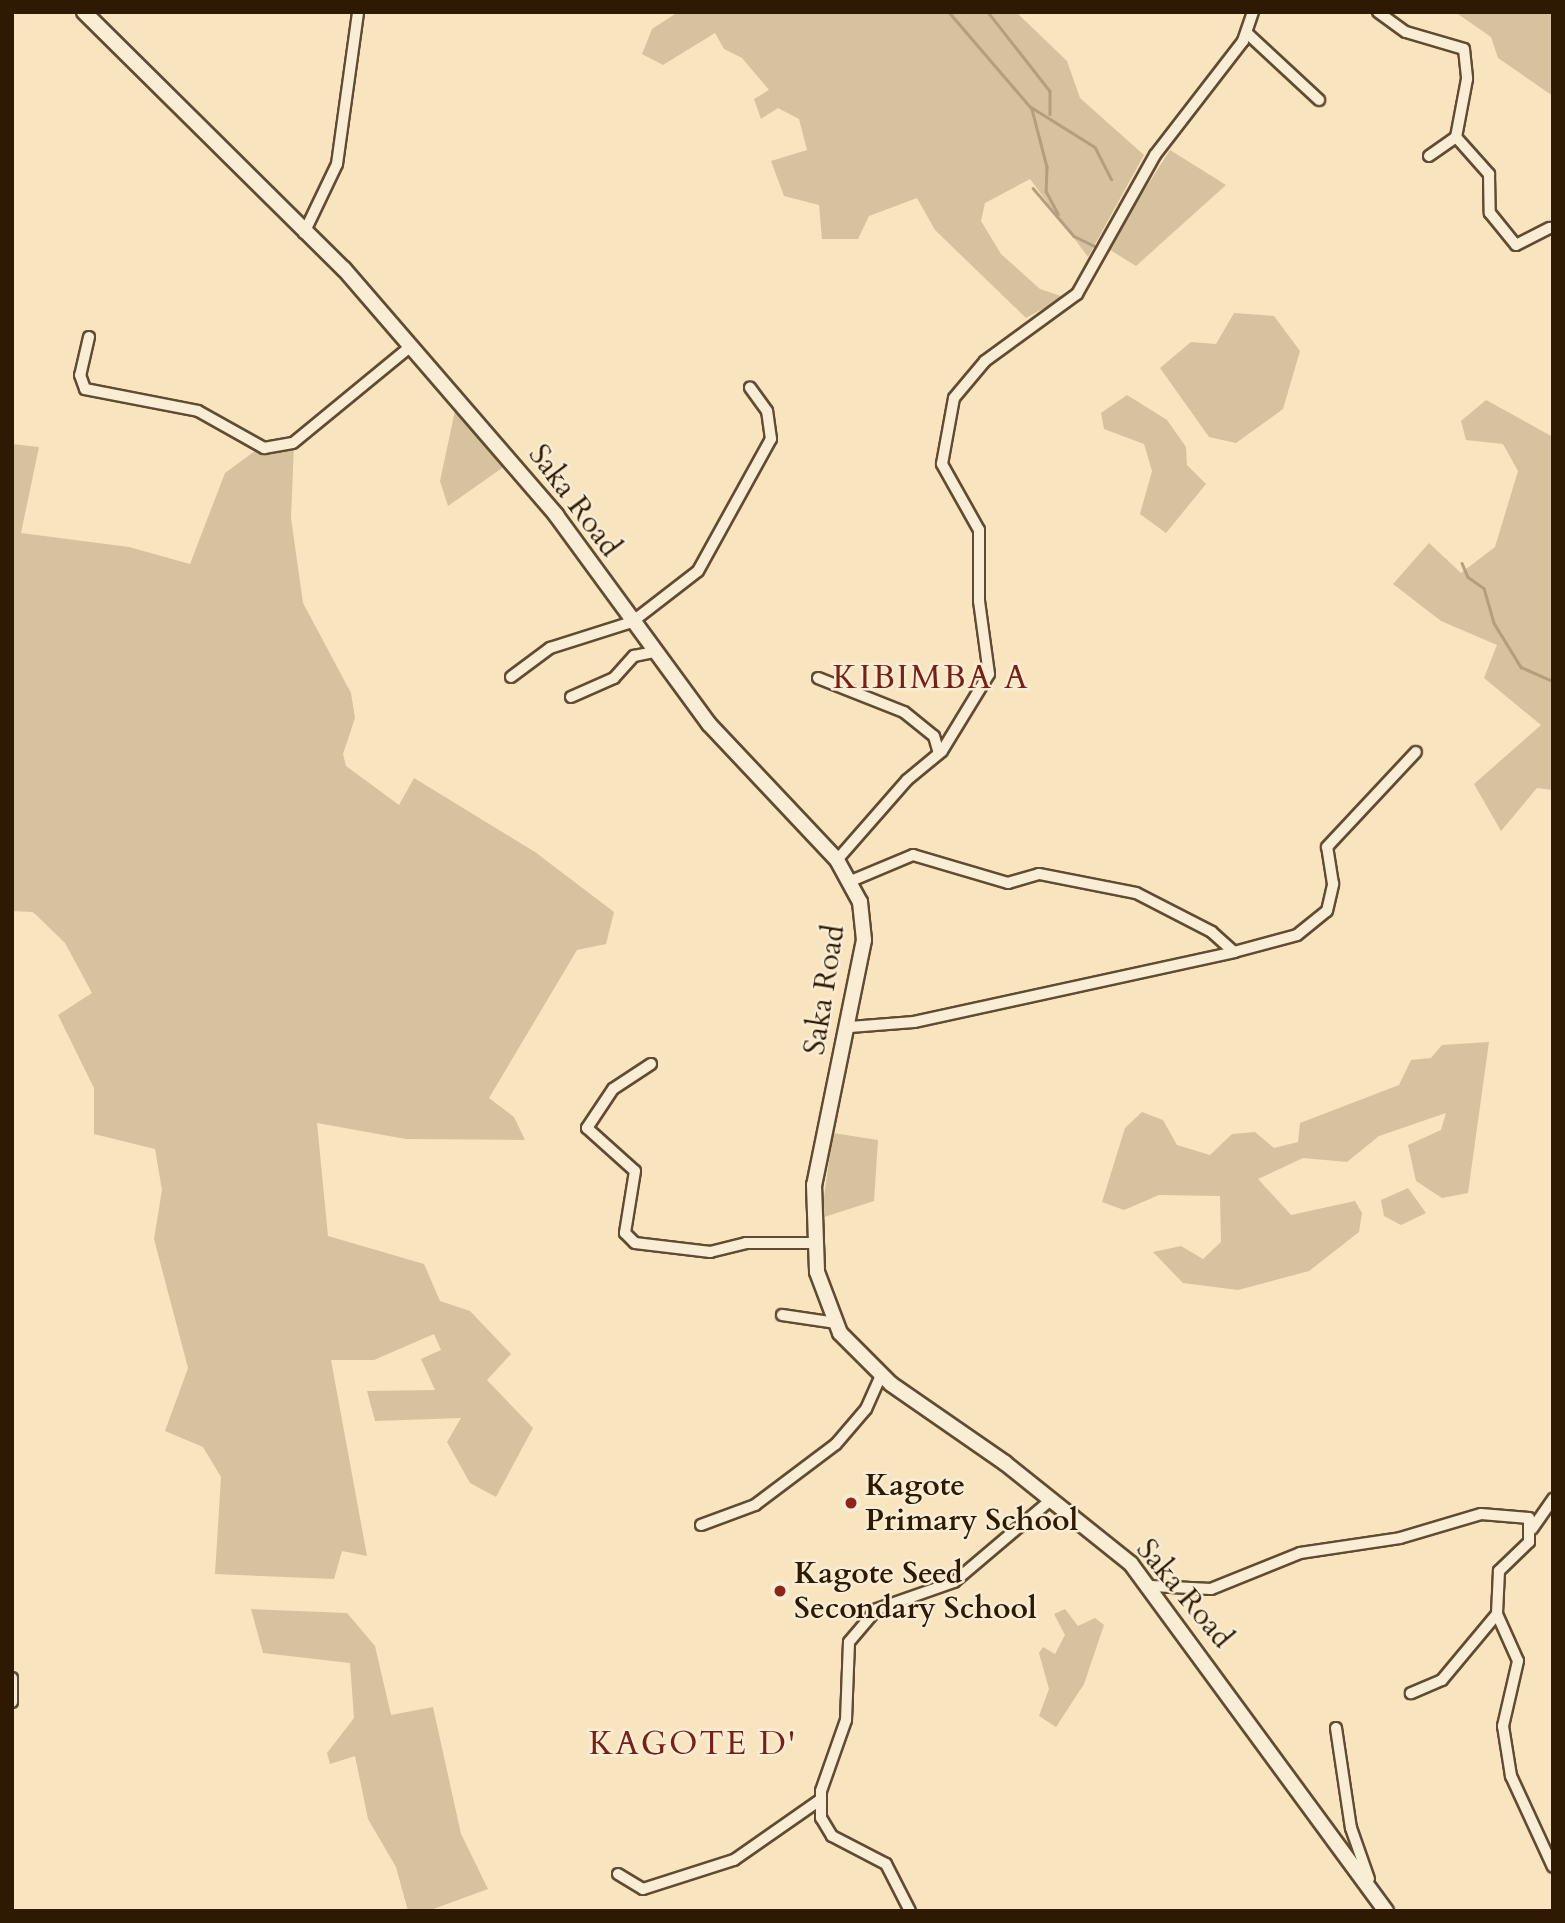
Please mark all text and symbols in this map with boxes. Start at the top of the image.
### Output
street label: Saka Road [520,438,628,564]
district label: KIBIMBA A [834,658,1028,698]
street label: Saka Road [797,922,853,1058]
place label: Kagote Primary School [865,1468,1078,1538]
marker: Kagote Primary School [843,1495,859,1511]
street label: Saka Road [1128,1532,1240,1656]
place label: Kagote Seed Secondary School [794,1556,1037,1626]
marker: Kagote Seed Secondary School [772,1583,788,1599]
district label: KAGOTE D' [590,1724,796,1764]

